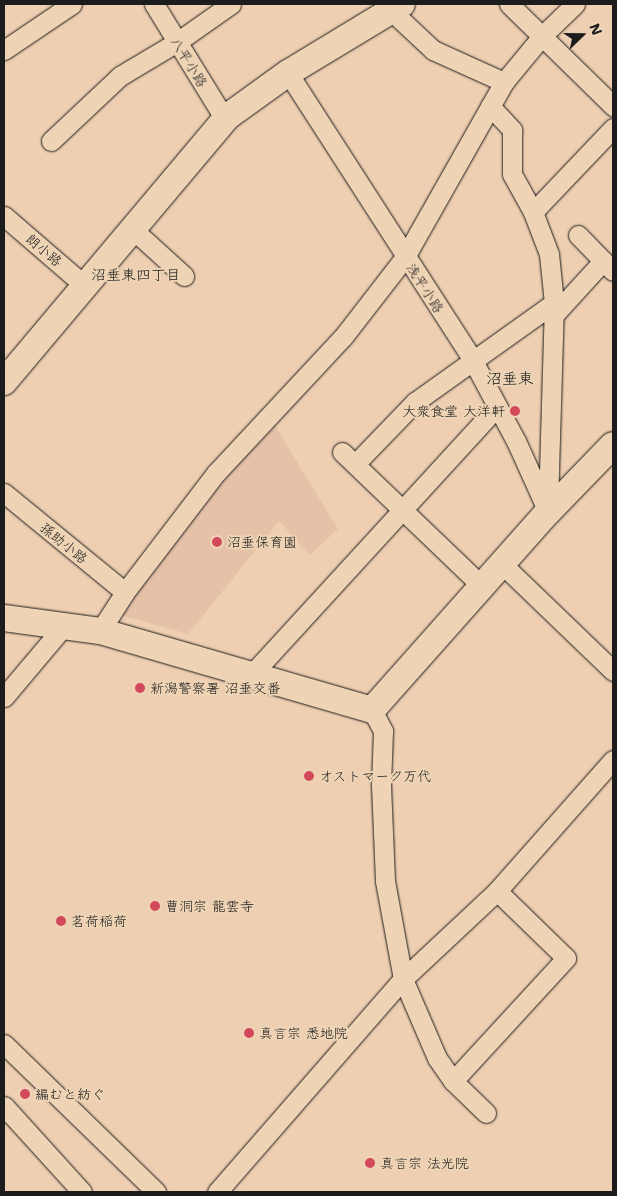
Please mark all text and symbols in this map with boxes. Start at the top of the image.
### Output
north arrow [557,10,607,60]
text: N [585,21,606,38]
street label: 八平小路 [167,34,211,90]
street label: 朗小路 [23,230,65,270]
street label: 浅平小路 [403,260,447,316]
district label: 沼垂東四丁目 [91,267,181,285]
district label: 沼垂東 [486,369,534,389]
place label: 大衆食堂 大洋軒 [402,403,505,419]
marker: 大衆食堂 大洋軒 [509,405,521,417]
street label: 孫助小路 [37,519,91,567]
place label: 沼垂保育園 [227,534,297,550]
marker: 沼垂保育園 [211,536,223,548]
place label: 新潟警察署 沼垂交番 [150,680,281,696]
marker: 新潟警察署 沼垂交番 [134,682,146,694]
place label: オストマーク万代 [319,768,431,784]
marker: オストマーク万代 [303,770,315,782]
place label: 曹洞宗 龍雲寺 [165,898,254,914]
marker: 曹洞宗 龍雲寺 [149,900,161,912]
place label: 茗荷稲荷 [71,913,127,929]
marker: 茗荷稲荷 [55,915,67,927]
place label: 真言宗 悉地院 [259,1025,348,1041]
marker: 真言宗 悉地院 [243,1027,255,1039]
place label: 編むと紡ぐ [35,1086,105,1102]
marker: 編むと紡ぐ [19,1088,31,1100]
place label: 真言宗 法光院 [380,1155,469,1171]
marker: 真言宗 法光院 [364,1157,376,1169]

